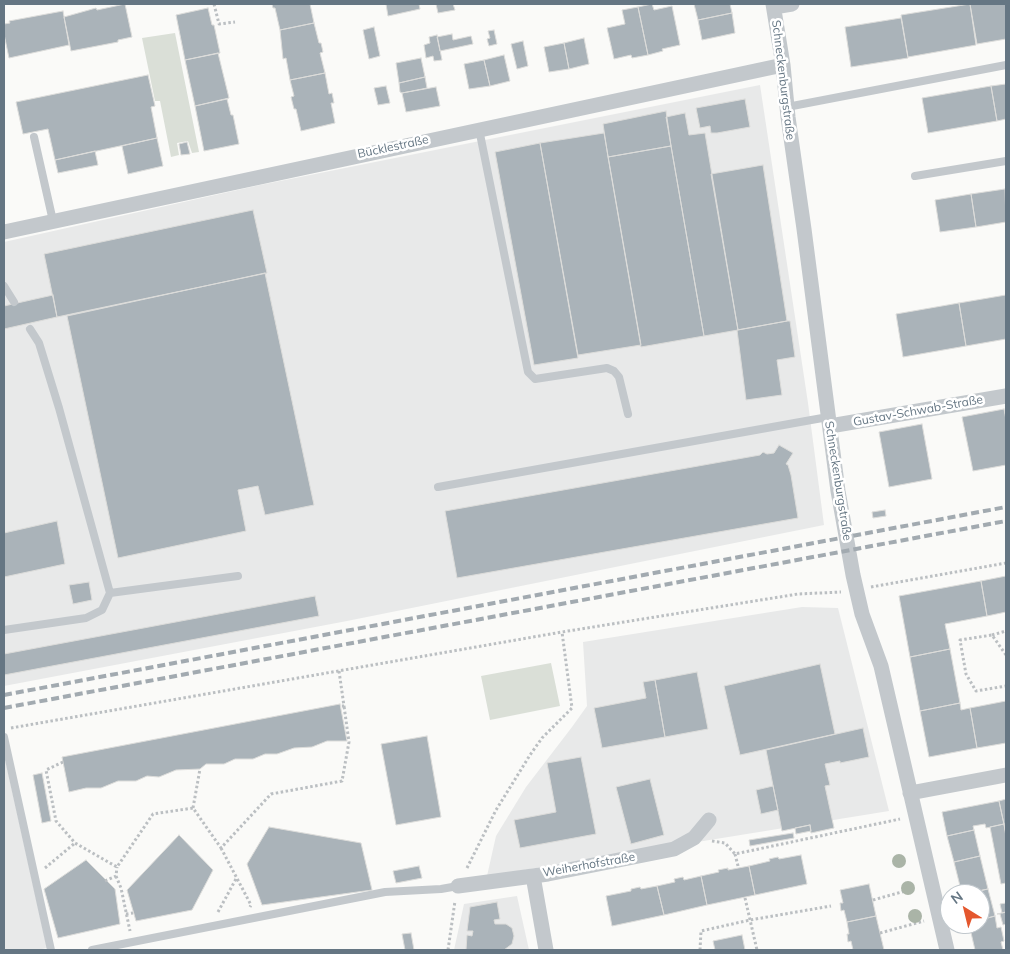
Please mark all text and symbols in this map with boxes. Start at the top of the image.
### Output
street label: Schneckenburgstraße [768,19,798,141]
street label: Bücklestraße [356,132,430,162]
street label: Gustav-Schwab-Straße [852,392,984,430]
street label: Schneckenburgstraße [821,420,855,542]
street label: Weiherhofstraße [542,850,636,880]
north arrow [940,884,990,934]
text: N [947,887,966,908]

